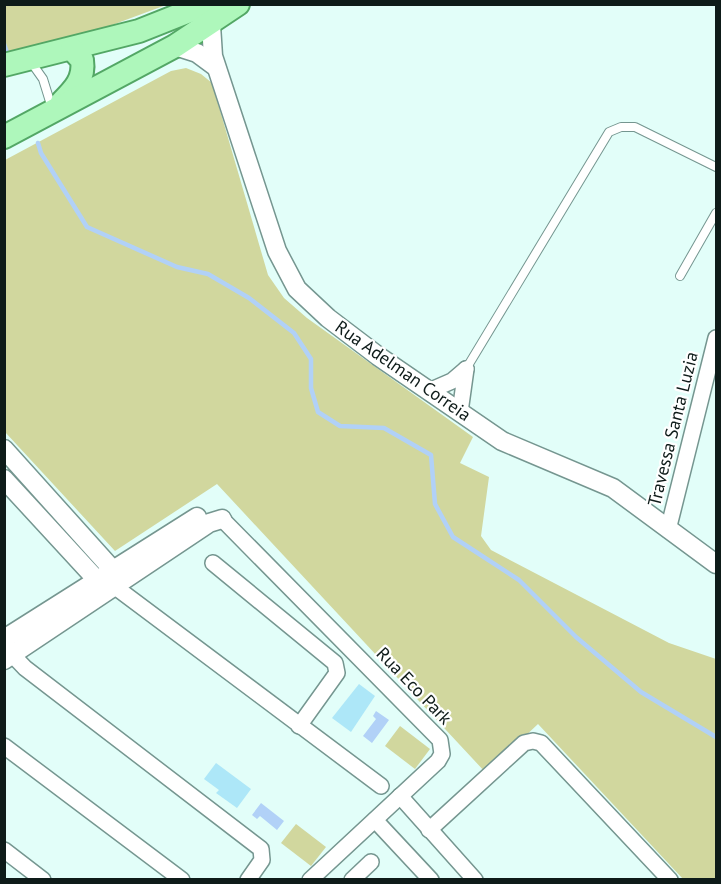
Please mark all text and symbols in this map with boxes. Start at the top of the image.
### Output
street label: Rua Adelman Correia [331,315,476,426]
street label: Travessa Santa Luzia [642,349,703,508]
street label: Rua Eco Park [372,642,457,729]

